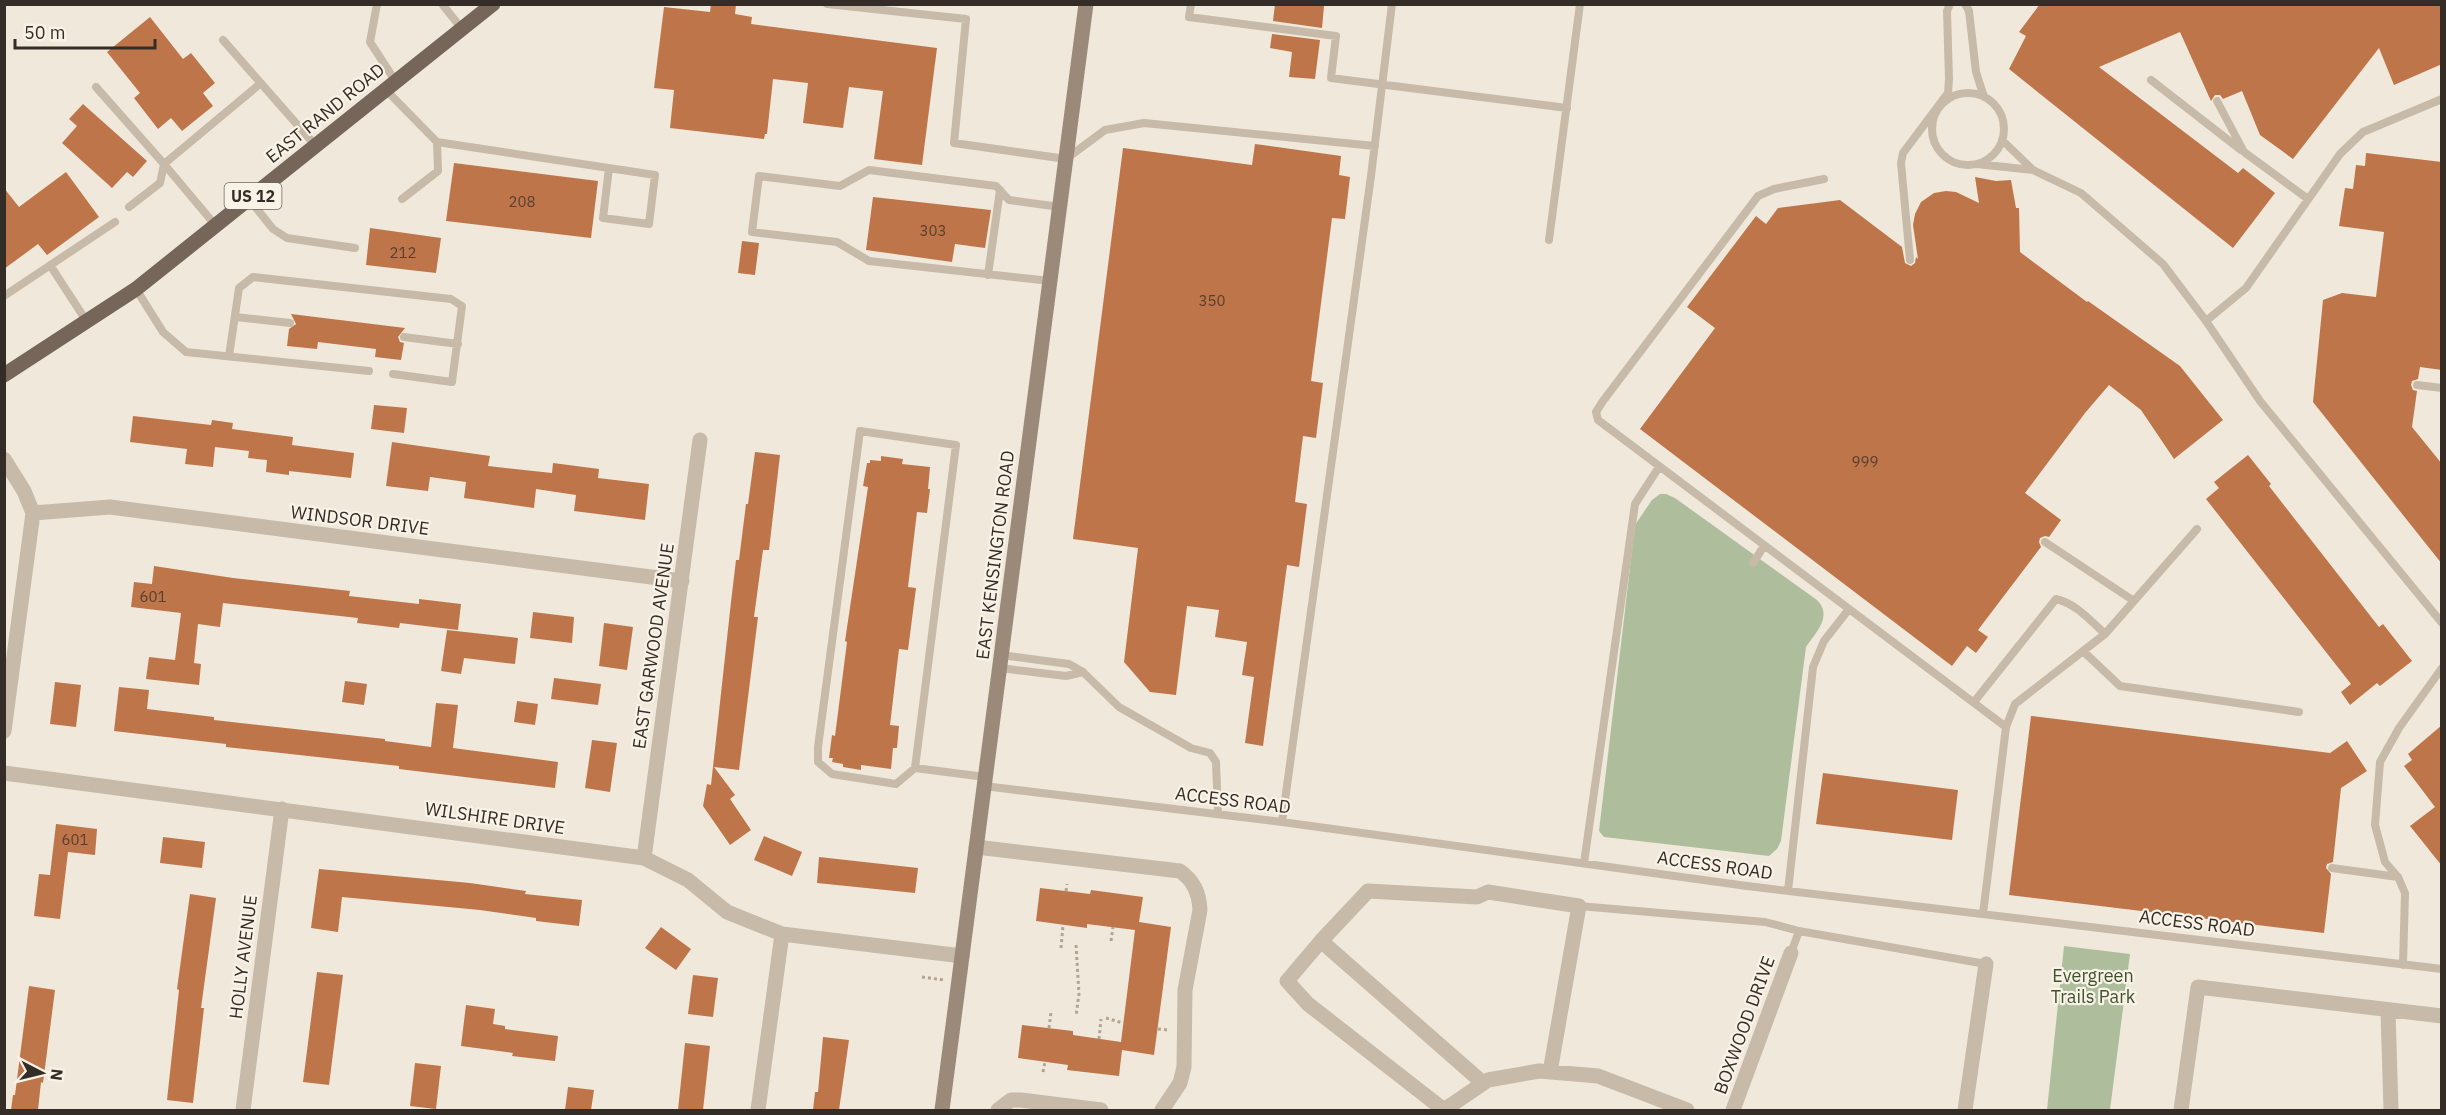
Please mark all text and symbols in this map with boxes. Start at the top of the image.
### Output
scale bar [15,12,154,50]
text: 50 m [24,21,66,44]
street label: EAST RAND ROAD [261,58,389,168]
road number: US 12 [224,183,282,209]
house number: 208 [508,192,536,211]
house number: 303 [919,221,947,240]
house number: 212 [389,243,417,262]
house number: 350 [1198,291,1226,310]
street label: EAST KENSINGTON ROAD [971,449,1019,661]
house number: 999 [1851,452,1879,471]
street label: WINDSOR DRIVE [289,500,431,540]
street label: EAST GARWOOD AVENUE [627,542,679,750]
house number: 601 [139,587,167,606]
street label: ACCESS ROAD [1174,781,1292,819]
street label: WILSHIRE DRIVE [424,797,566,839]
house number: 601 [61,830,89,849]
street label: ACCESS ROAD [1656,846,1774,884]
street label: HOLLY AVENUE [224,894,262,1020]
street label: ACCESS ROAD [2138,904,2256,942]
street label: BOXWOOD DRIVE [1708,953,1780,1097]
park label: Evergreen Trails Park [2051,964,2136,1008]
north arrow [12,1043,72,1103]
text: N [46,1068,68,1082]

